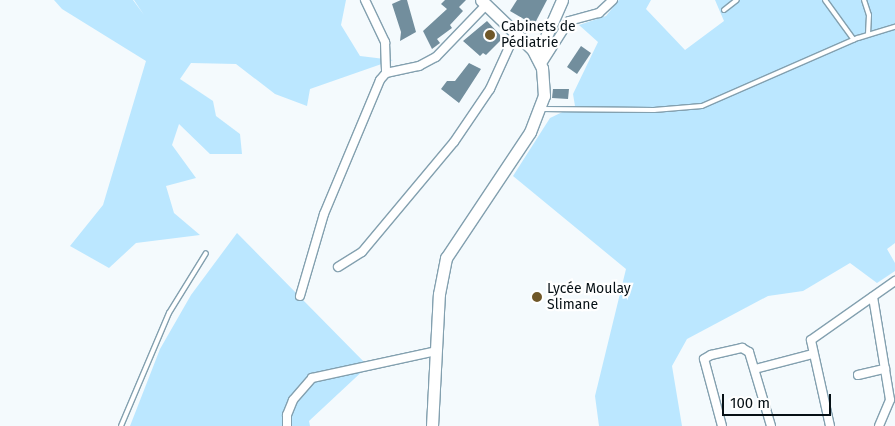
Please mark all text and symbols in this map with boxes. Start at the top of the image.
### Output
place label: Cabinets de Pédiatrie [501,19,576,52]
marker: Cabinets de Pédiatrie [483,28,497,42]
place label: Lycée Moulay Slimane [547,281,631,314]
marker: Lycée Moulay Slimane [531,291,543,303]
scale bar [725,384,834,416]
text: 100 m [730,394,770,412]

